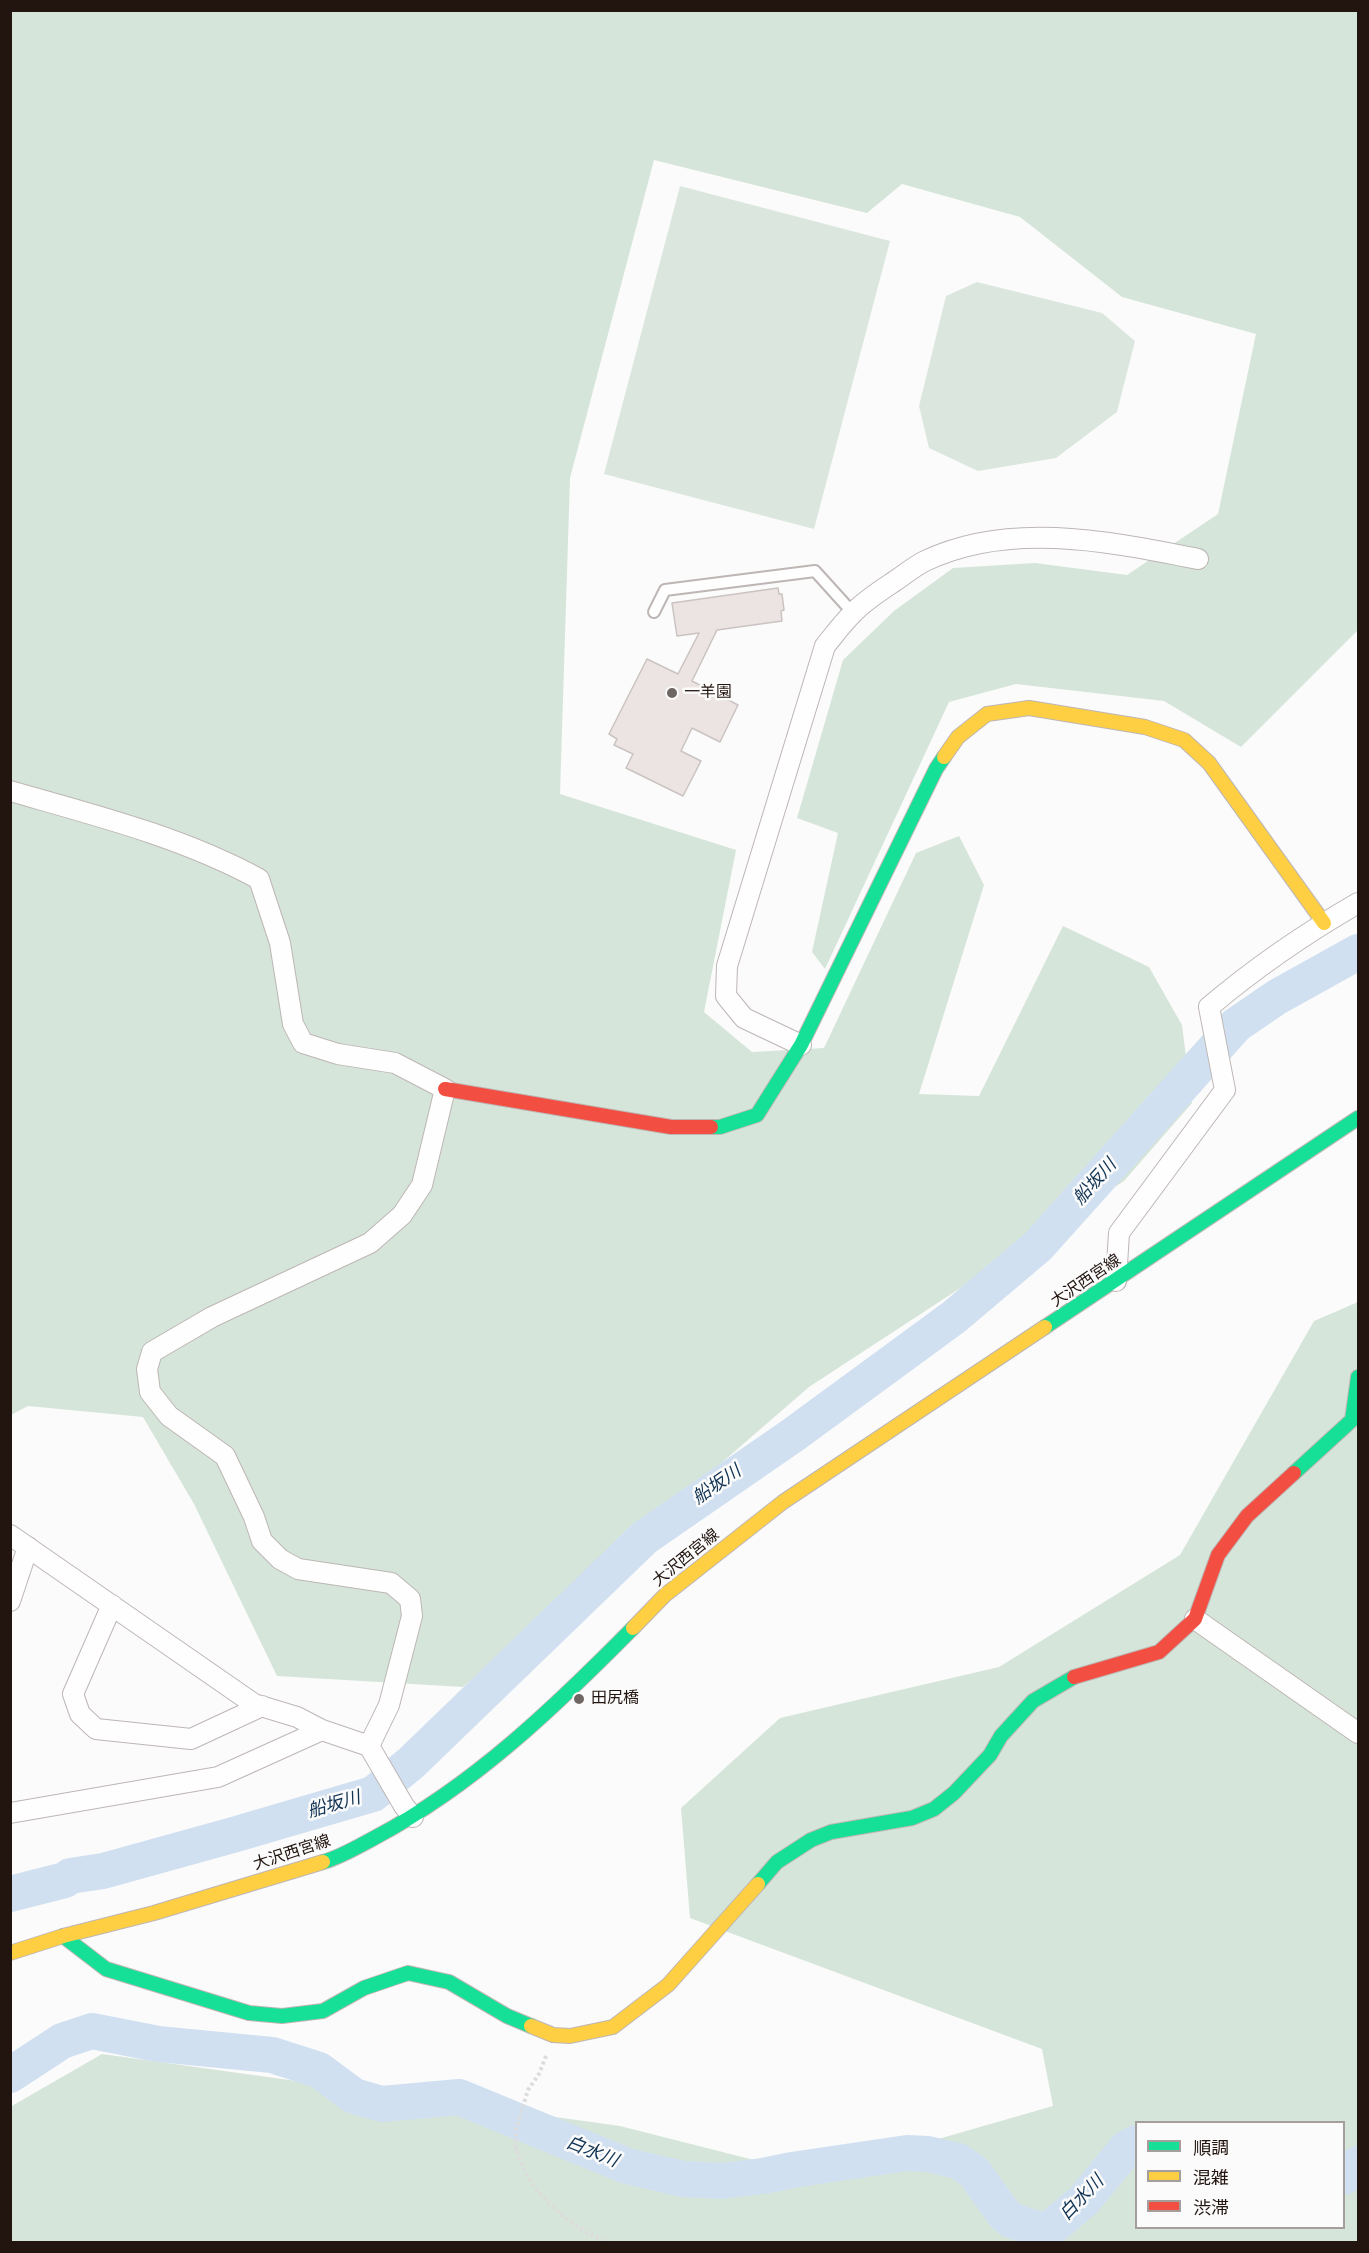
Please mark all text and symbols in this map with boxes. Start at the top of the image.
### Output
place label: 一羊園 [684,683,732,703]
marker: 一羊園 [665,686,679,700]
water label: 船坂川 [1069,1155,1121,1209]
street label: 大沢西宮線 [1047,1251,1125,1311]
water label: 船坂川 [689,1461,745,1509]
street label: 大沢西宮線 [649,1525,723,1591]
place label: 田尻橋 [591,1689,639,1709]
marker: 田尻橋 [572,1692,586,1706]
water label: 船坂川 [305,1787,363,1823]
street label: 大沢西宮線 [251,1832,333,1874]
legend [1135,2121,1345,2229]
water label: 白水川 [563,2132,621,2172]
text: 順調 [1193,2137,1229,2159]
text: 混雑 [1193,2167,1229,2189]
water label: 白水川 [1055,2171,1109,2225]
text: 渋滞 [1193,2197,1229,2219]

